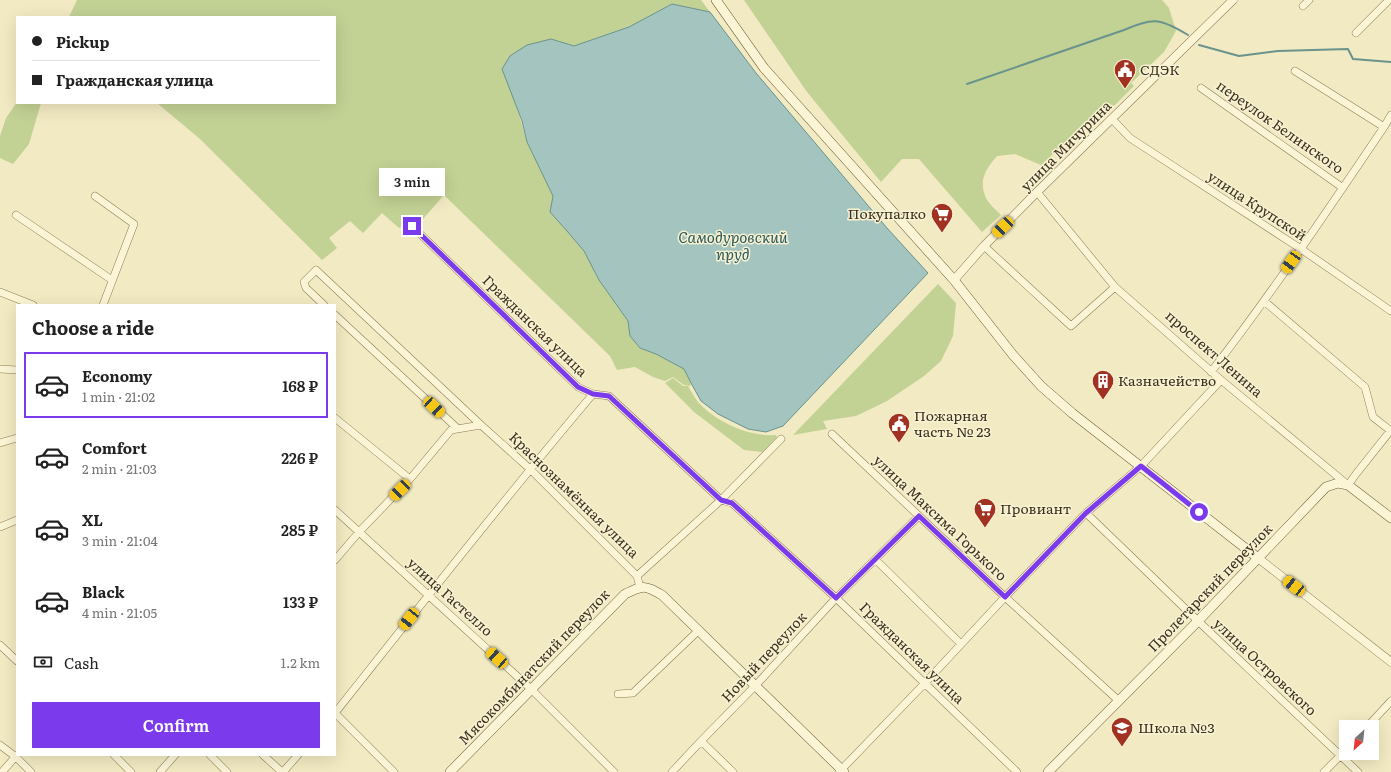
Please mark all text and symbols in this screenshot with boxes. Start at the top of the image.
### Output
text: Pickup [56,30,109,53]
public building icon: СДЭК [1112,57,1138,90]
place label: СДЭК [1140,59,1180,79]
text: Гражданская улица [56,68,214,91]
street label: переулок Белинского [1213,75,1348,178]
street label: улица Мичурина [1015,95,1115,195]
street label: улица Крупской [1204,166,1311,245]
callout: 3 min [379,168,445,196]
text: 3 min [394,172,430,191]
supermarket icon: Покупалко [929,201,955,234]
place label: Покупалко [848,203,926,223]
car [990,214,1016,240]
route end [403,217,421,235]
water label: Самодуровский пруд [678,225,788,265]
car [1279,249,1303,275]
street label: Гражданская улица [479,270,593,381]
street label: проспект Ленина [1162,305,1268,402]
text: Choose a ride [32,314,154,341]
text: Economy [82,364,152,387]
icon: car [34,367,70,403]
building icon: Казначейство [1090,368,1116,401]
place label: Казначейство [1118,370,1216,390]
text: 168 ₽ [282,374,318,397]
text: 1 min · 21:02 [82,387,155,406]
car [421,394,447,420]
place label: Пожарная часть № 23 [914,405,991,441]
public building icon: Пожарная часть № 23 [886,411,912,444]
street label: Краснознамённая улица [505,427,644,562]
text: Comfort [82,436,147,459]
icon: car [34,439,70,475]
text: 226 ₽ [281,446,318,469]
street label: улица Максима Горького [869,450,1012,585]
text: 2 min · 21:03 [82,459,157,478]
car [387,477,413,503]
supermarket icon: Провиант [972,496,998,529]
place label: Провиант [1000,498,1071,518]
route start [1190,503,1208,521]
text: XL [82,508,103,531]
icon: car [34,511,70,547]
text: 285 ₽ [281,518,318,541]
street label: Пролетарский переулок [1143,518,1277,656]
text: 3 min · 21:04 [82,531,158,550]
street label: улица Гастелло [404,552,498,640]
car [1281,574,1307,598]
text: Black [82,580,125,603]
icon: car [34,583,70,619]
street label: Мясокомбинатский переулок [453,583,614,749]
text: 133 ₽ [283,590,318,613]
street label: Гражданская улица [856,597,970,708]
text: 4 min · 21:05 [82,603,157,622]
car [397,606,421,632]
street label: Новый переулок [716,606,811,706]
street label: улица Островского [1210,613,1322,719]
car [484,646,510,670]
icon: cash [32,651,54,673]
text: Cash [64,651,99,674]
text: 1.2 km [281,653,320,672]
button: Confirm [32,702,320,748]
school or university icon: Школа №3 [1109,715,1135,748]
place label: Школа №3 [1138,717,1215,737]
north arrow [1339,720,1379,760]
map controls [1339,720,1379,760]

